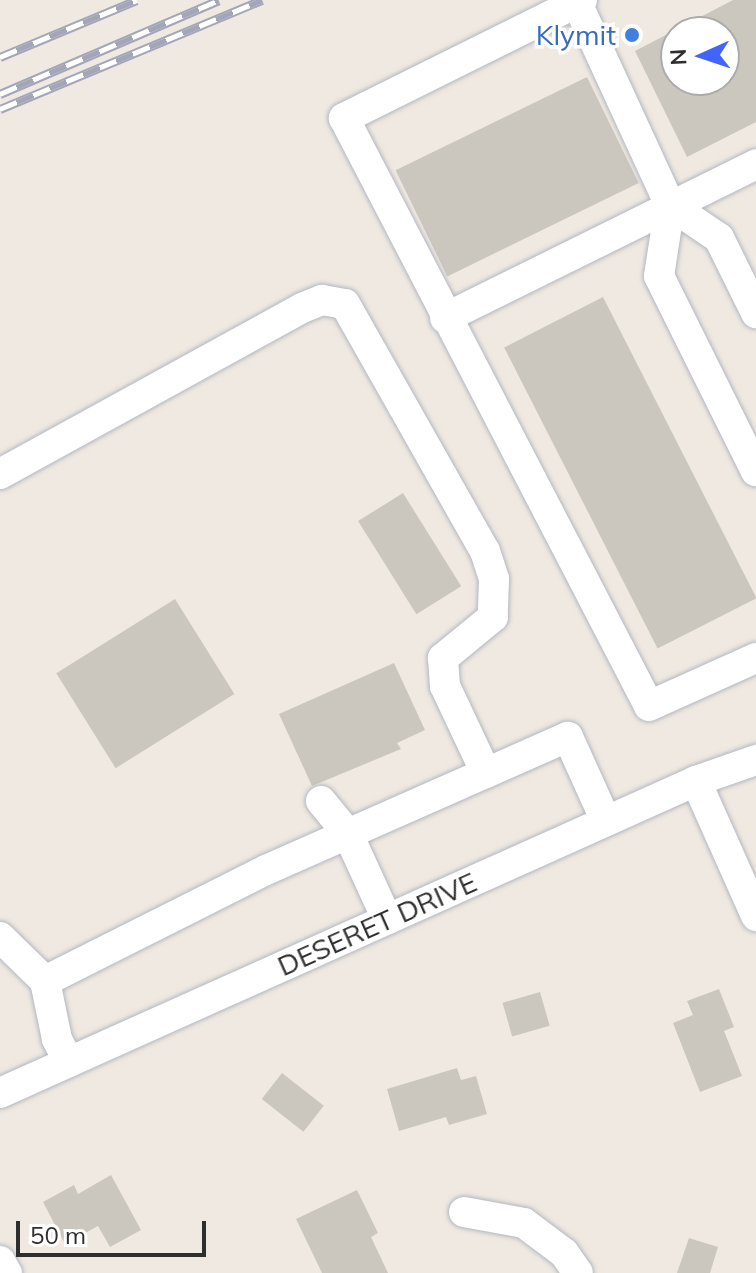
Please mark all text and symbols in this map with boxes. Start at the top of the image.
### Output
north arrow [660,16,740,96]
place label: Klymit [536,18,616,52]
marker: Klymit [623,26,641,44]
text: N [664,48,692,66]
street label: DESERET DRIVE [272,865,482,983]
scale bar [20,1205,210,1255]
text: 50 m [30,1220,86,1250]

